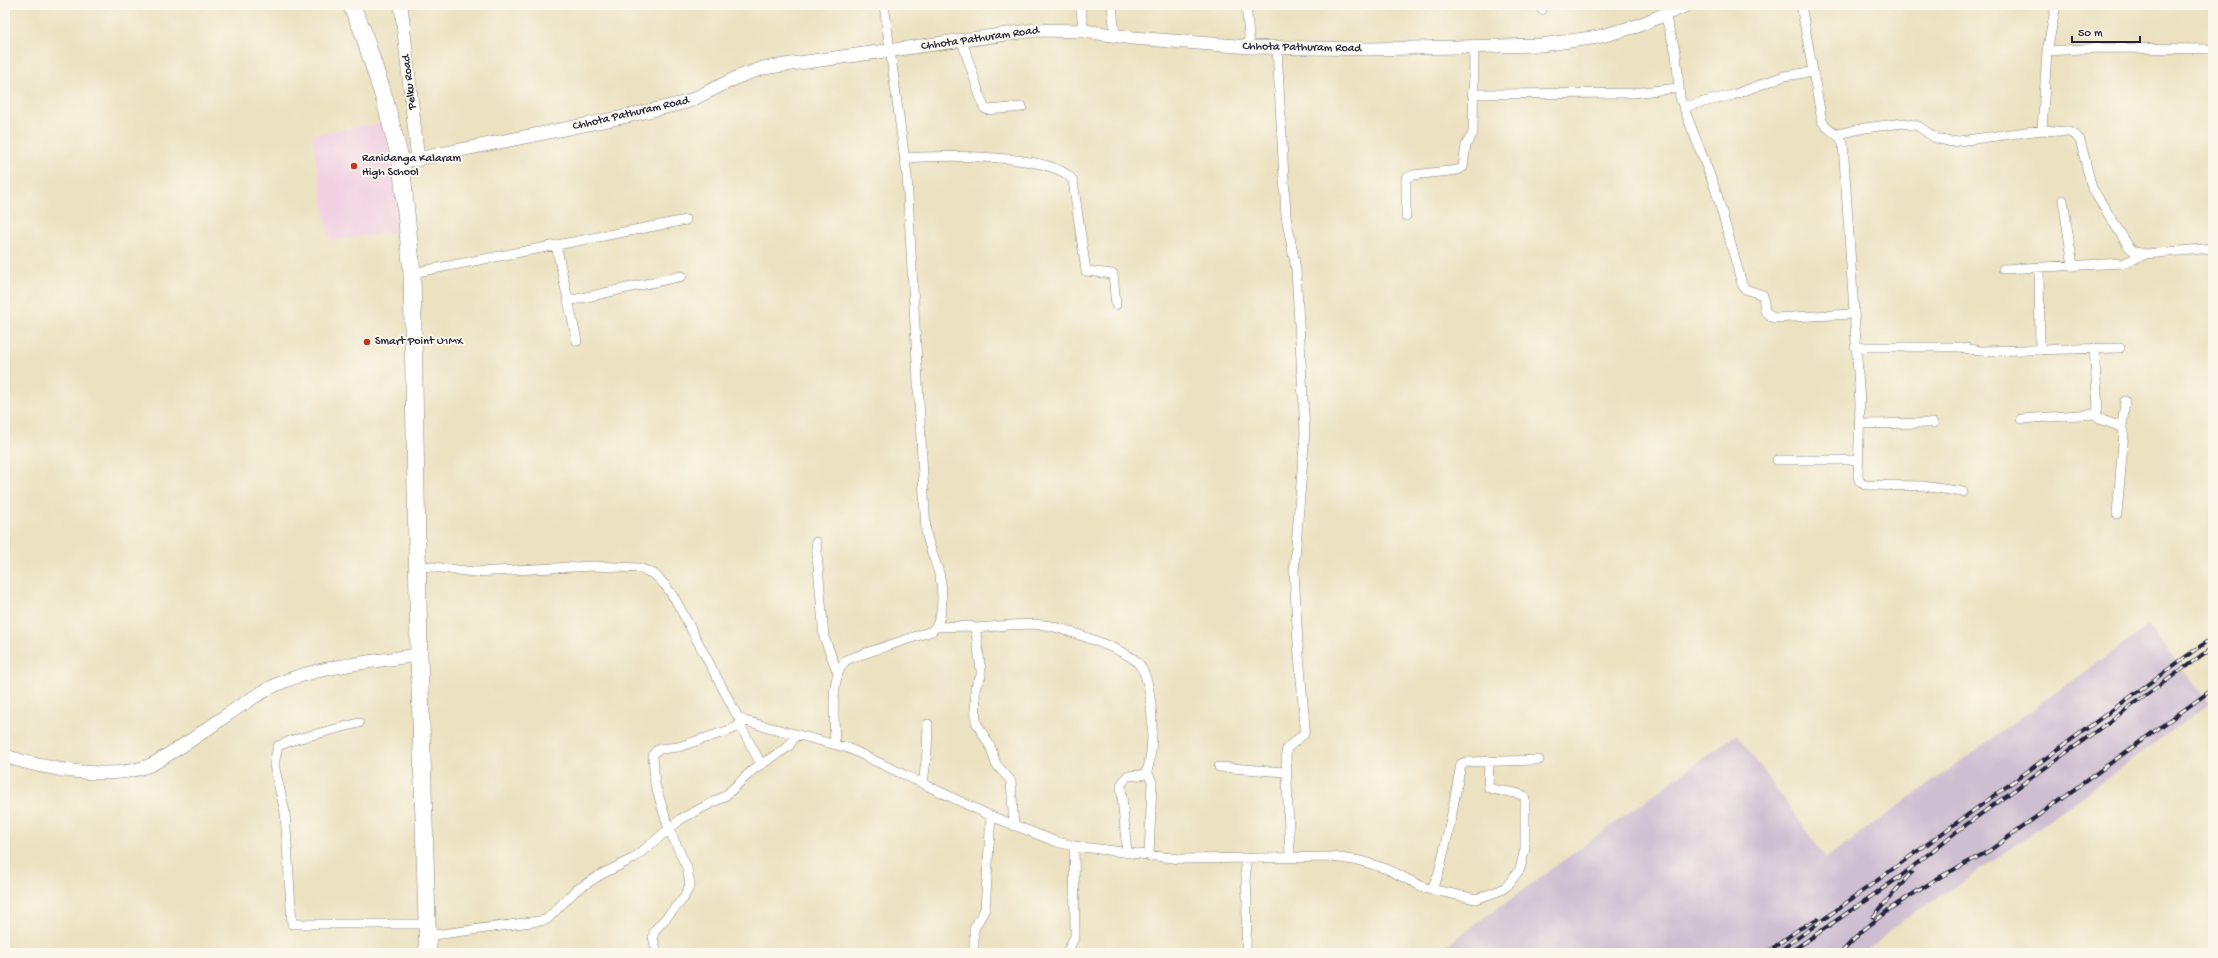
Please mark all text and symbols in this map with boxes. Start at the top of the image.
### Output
scale bar [2072,18,2140,44]
street label: Chhota Pathuram Road [920,24,1041,54]
text: 50 m [2078,27,2103,41]
street label: Chhota Pathuram Road [1243,40,1362,56]
street label: Pelku Road [400,53,420,111]
street label: Chhota Pathuram Road [572,94,691,134]
place label: Ranidanga Kalaram High School [362,152,461,180]
marker: Ranidanga Kalaram High School [349,161,359,171]
place label: Smart Point U1MX [375,335,464,349]
marker: Smart Point U1MX [362,337,372,347]

